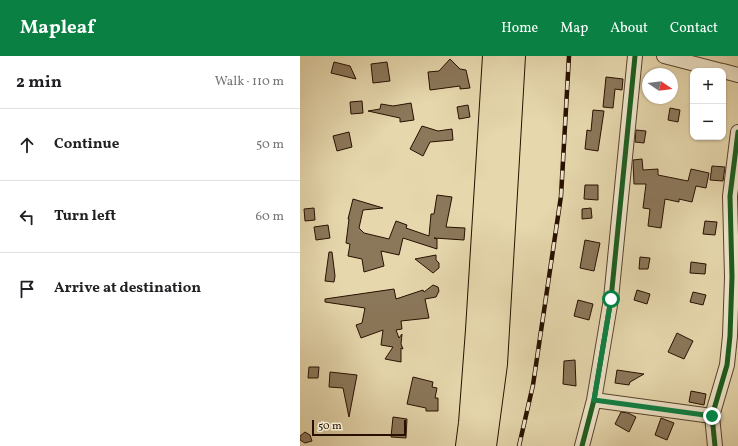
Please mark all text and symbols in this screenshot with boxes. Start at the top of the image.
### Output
text: Mapleaf [20,15,95,41]
text: Home [501,19,538,38]
text: Map [560,19,588,38]
text: About [610,19,648,38]
text: Contact [670,19,718,38]
north arrow [642,68,678,104]
map controls [690,68,726,140]
button: + [690,68,726,104]
text: 2 min [16,71,62,94]
text: Walk · 110 m [215,73,284,91]
button: − [690,104,726,140]
icon: ahead [16,134,38,156]
text: Continue [54,134,119,155]
text: 50 m [256,136,284,154]
icon: left [16,206,38,228]
text: Turn left [54,206,116,227]
text: 60 m [256,208,284,226]
icon: arrive [16,278,38,300]
text: Arrive at destination [54,278,201,299]
route start [602,290,620,308]
route end [703,407,721,425]
scale bar [312,418,406,437]
text: 50 m [318,419,342,434]

